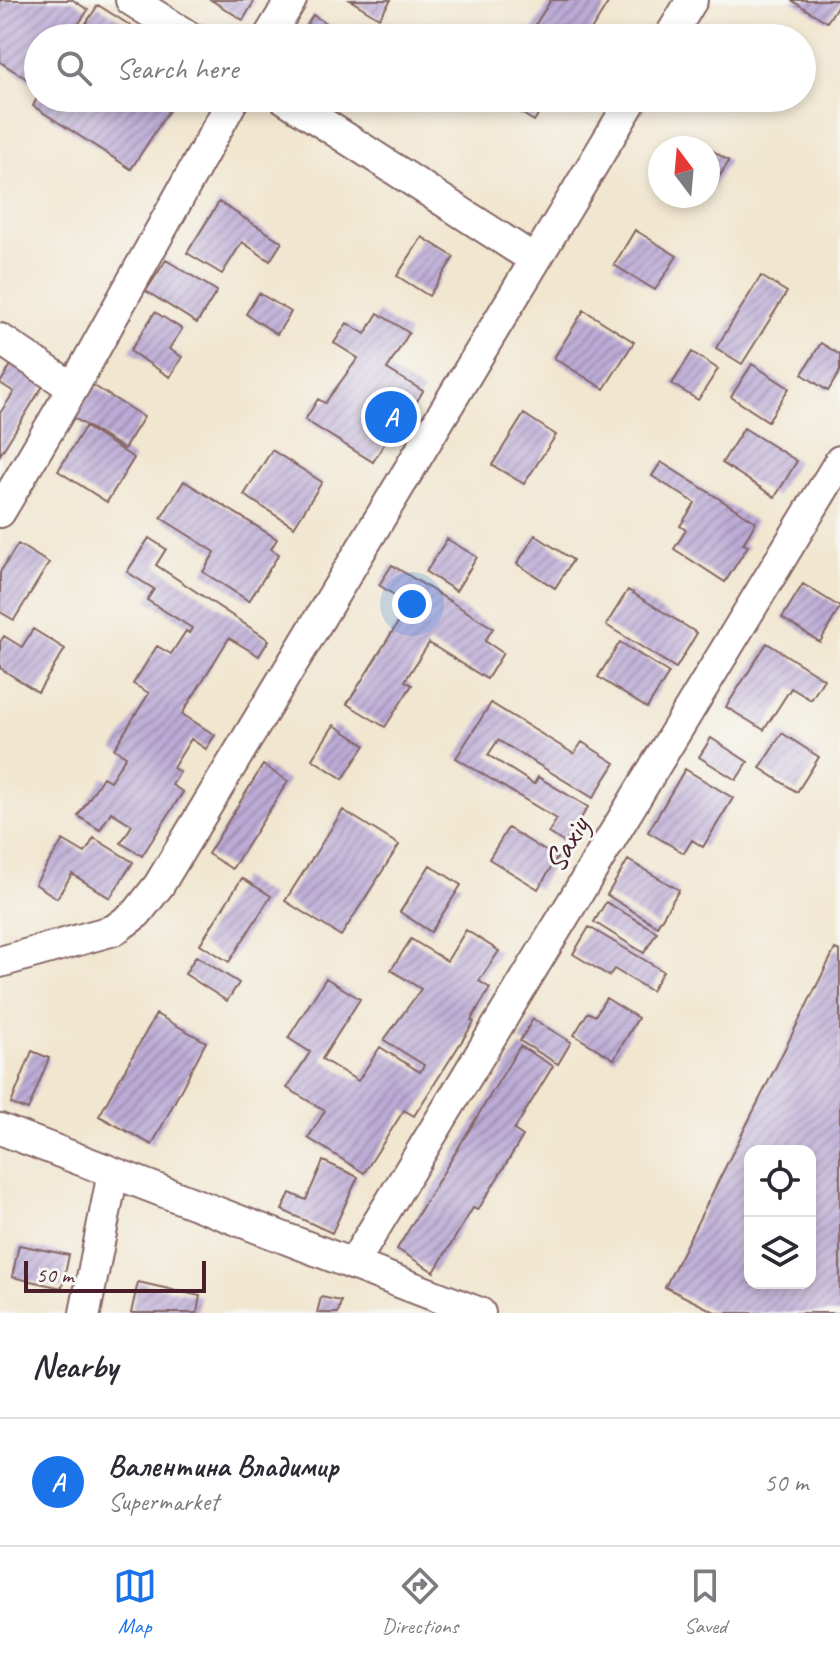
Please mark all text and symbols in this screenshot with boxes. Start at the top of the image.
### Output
search box [24,24,816,112]
icon: search [52,46,96,90]
text: Search here [116,49,238,87]
north arrow [648,136,720,208]
pin: A [365,387,417,447]
your location [392,584,432,624]
street label: Saxiy [534,807,600,879]
map controls [744,1145,816,1289]
button: locate [744,1145,816,1217]
button: layers [744,1217,816,1289]
scale bar [24,1257,206,1293]
text: 50 m [36,1261,73,1289]
text: Nearby [32,1344,118,1387]
text: Валентина Владимир [108,1447,339,1485]
text: A [51,1466,65,1499]
text: 50 m [764,1466,808,1499]
text: Supermarket [108,1485,219,1518]
tab: Map [113,1564,157,1640]
tab: Directions [382,1564,458,1640]
tab: Saved [683,1564,727,1640]

